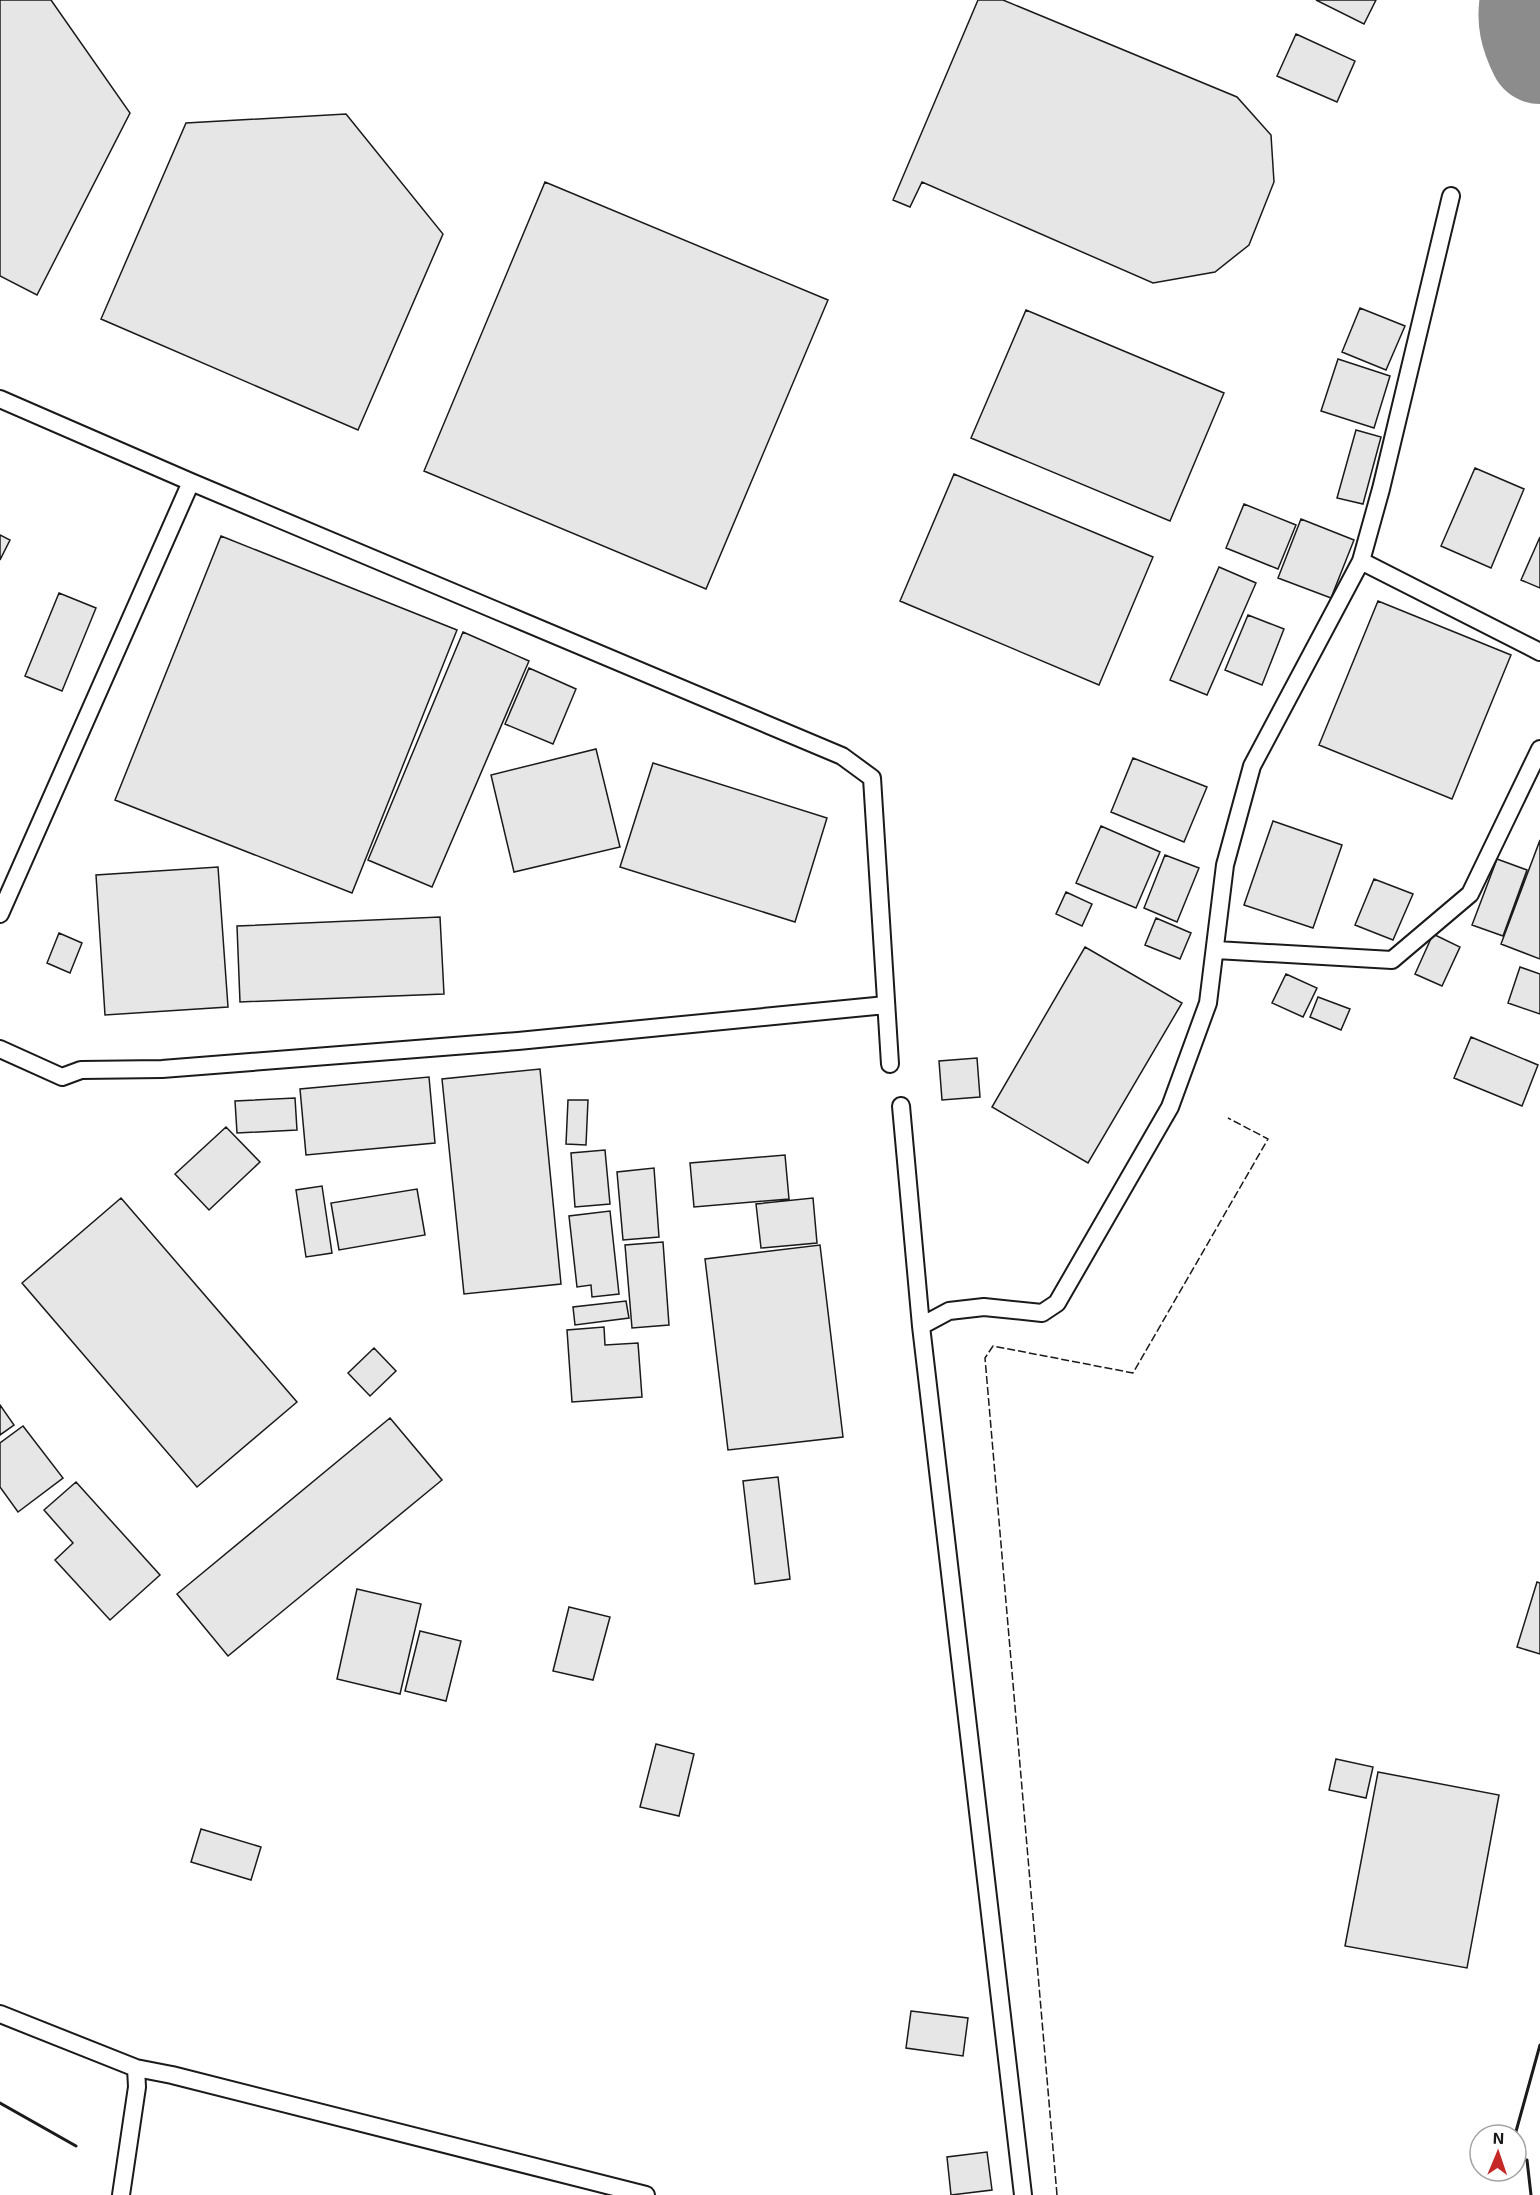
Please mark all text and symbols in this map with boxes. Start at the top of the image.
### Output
north arrow [1468,2123,1528,2183]
text: N [1492,2128,1505,2147]

